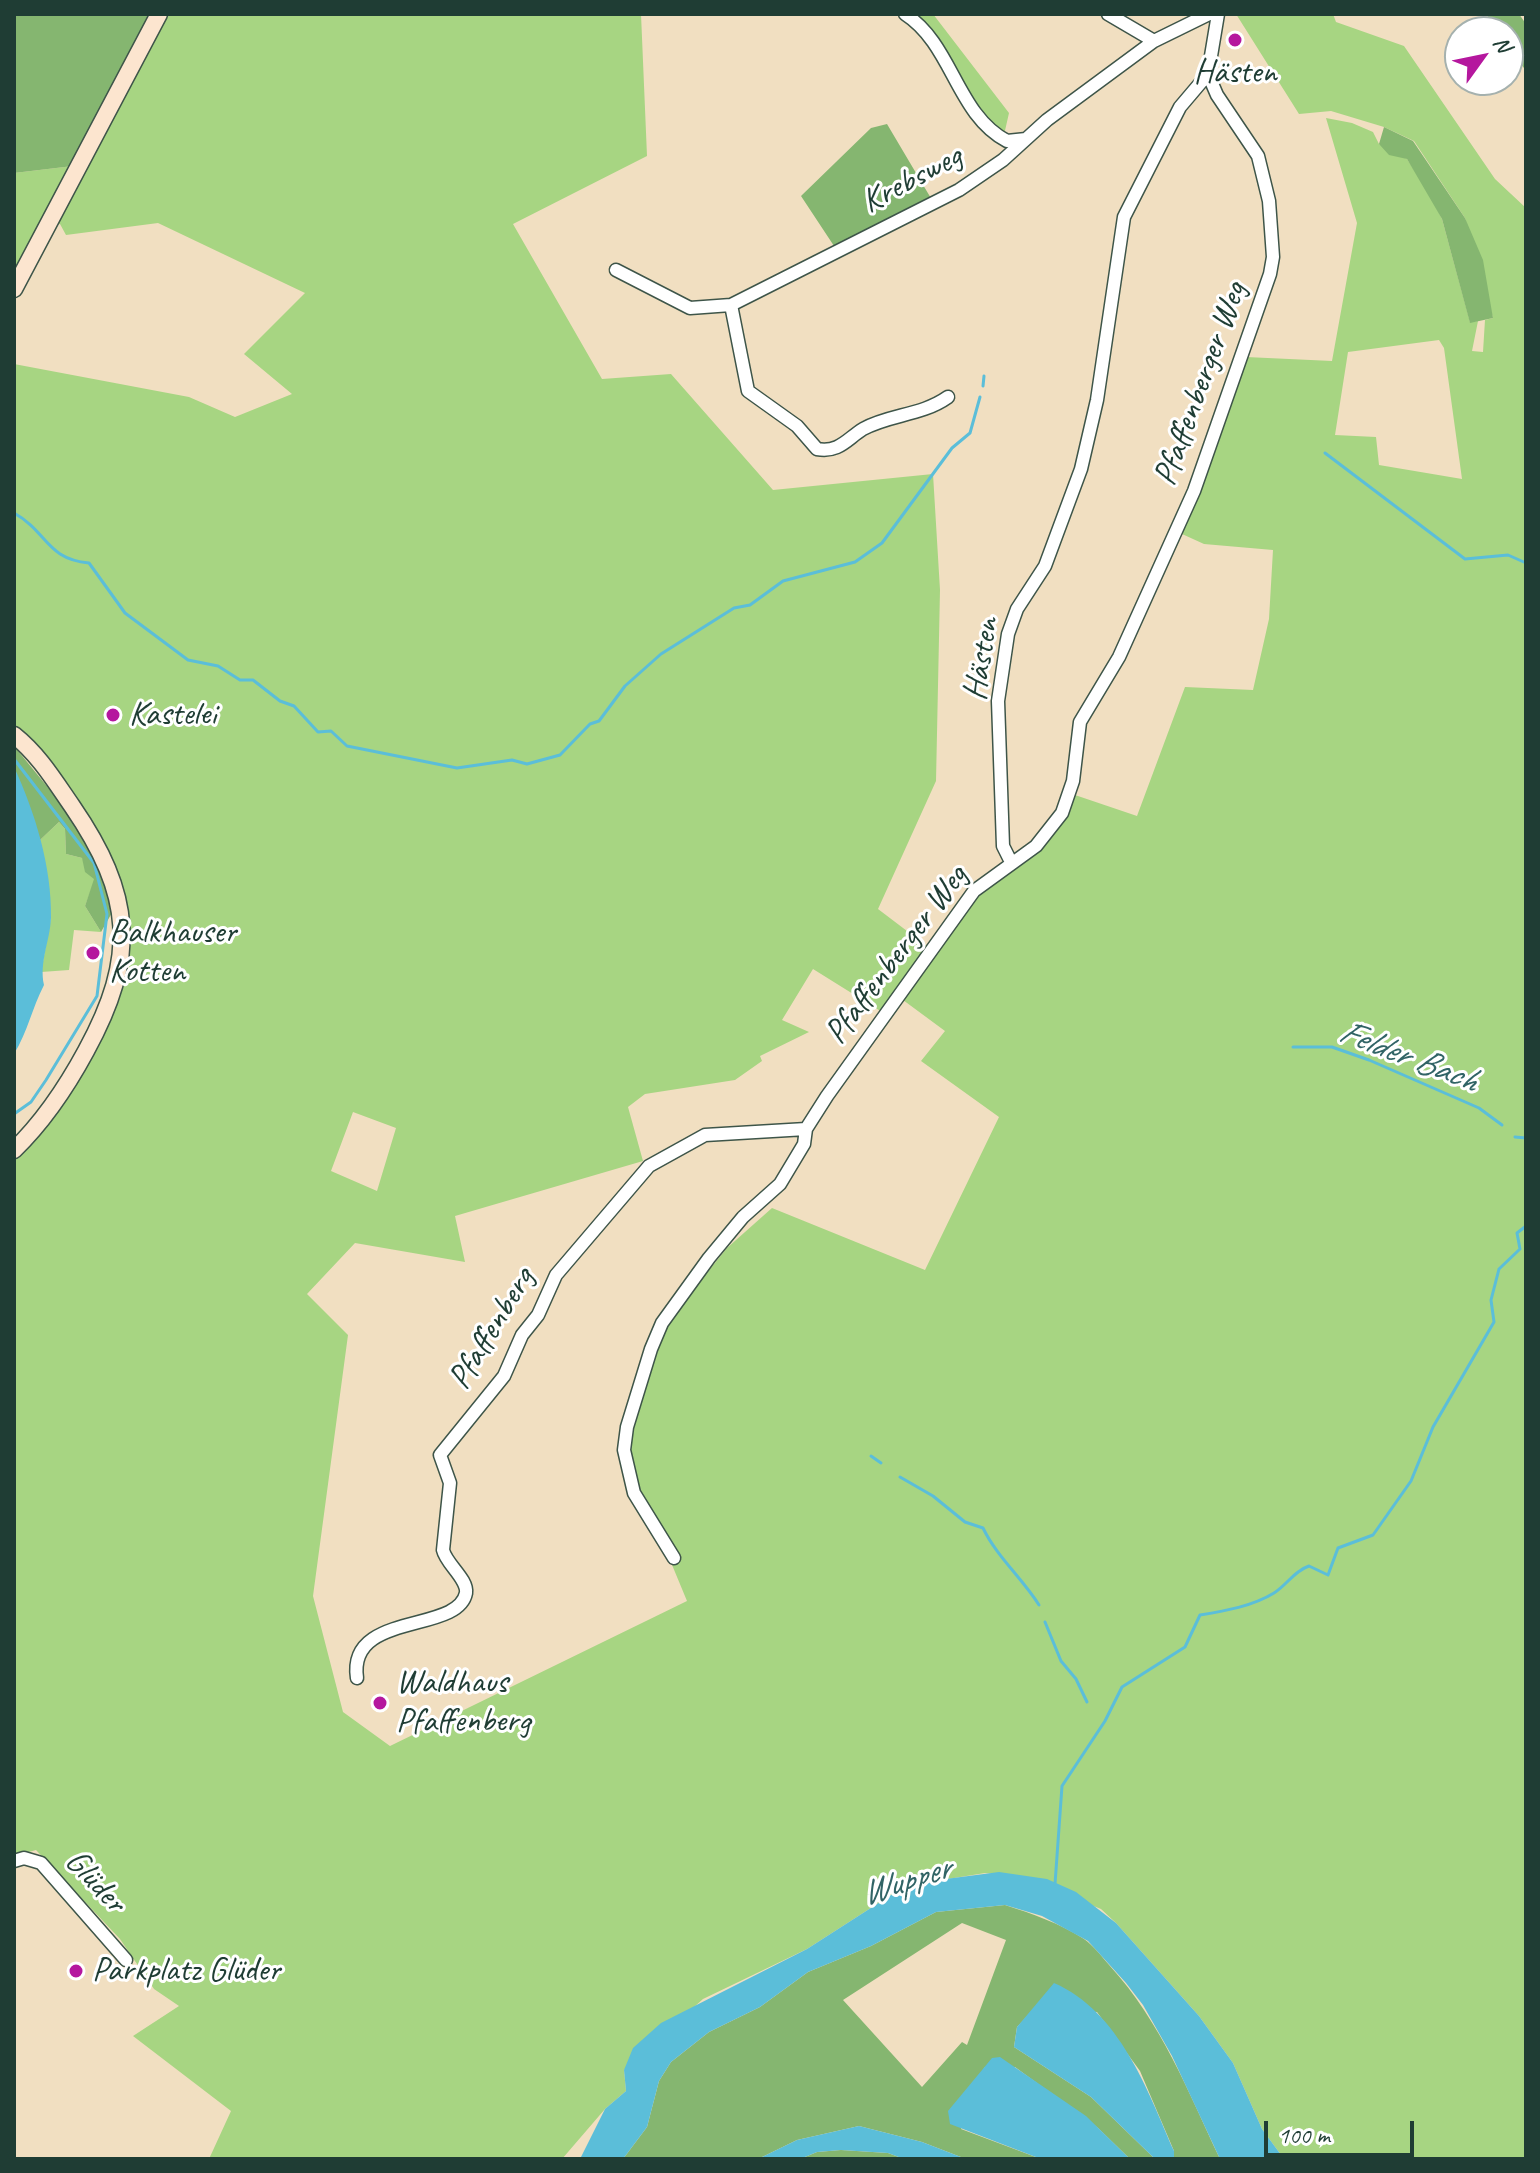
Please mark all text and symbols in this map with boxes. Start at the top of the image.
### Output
north arrow [1444,16,1524,96]
marker: Hästen [1226,31,1244,49]
text: N [1487,31,1518,57]
place label: Hästen [1193,53,1277,93]
street label: Krebsweg [855,137,969,223]
street label: Pfaffenberger Weg [1145,277,1257,491]
street label: Hästen [955,615,1009,703]
place label: Kastelei [129,695,216,735]
marker: Kastelei [104,706,122,724]
street label: Pfaffenberger Weg [816,857,978,1053]
place label: Balkhauser Kotten [109,913,236,992]
marker: Balkhauser Kotten [84,944,102,962]
water label: Felder Bach [1333,1011,1483,1103]
street label: Pfaffenberg [440,1261,544,1397]
place label: Waldhaus Pfaffenberg [396,1663,530,1742]
marker: Waldhaus Pfaffenberg [371,1694,389,1712]
street label: Glüder [56,1842,134,1922]
water label: Wupper [856,1847,956,1917]
place label: Parkplatz Glüder [92,1951,280,1991]
marker: Parkplatz Glüder [67,1962,85,1980]
scale bar [1268,2105,1418,2155]
text: 100 m [1278,2120,1330,2150]

